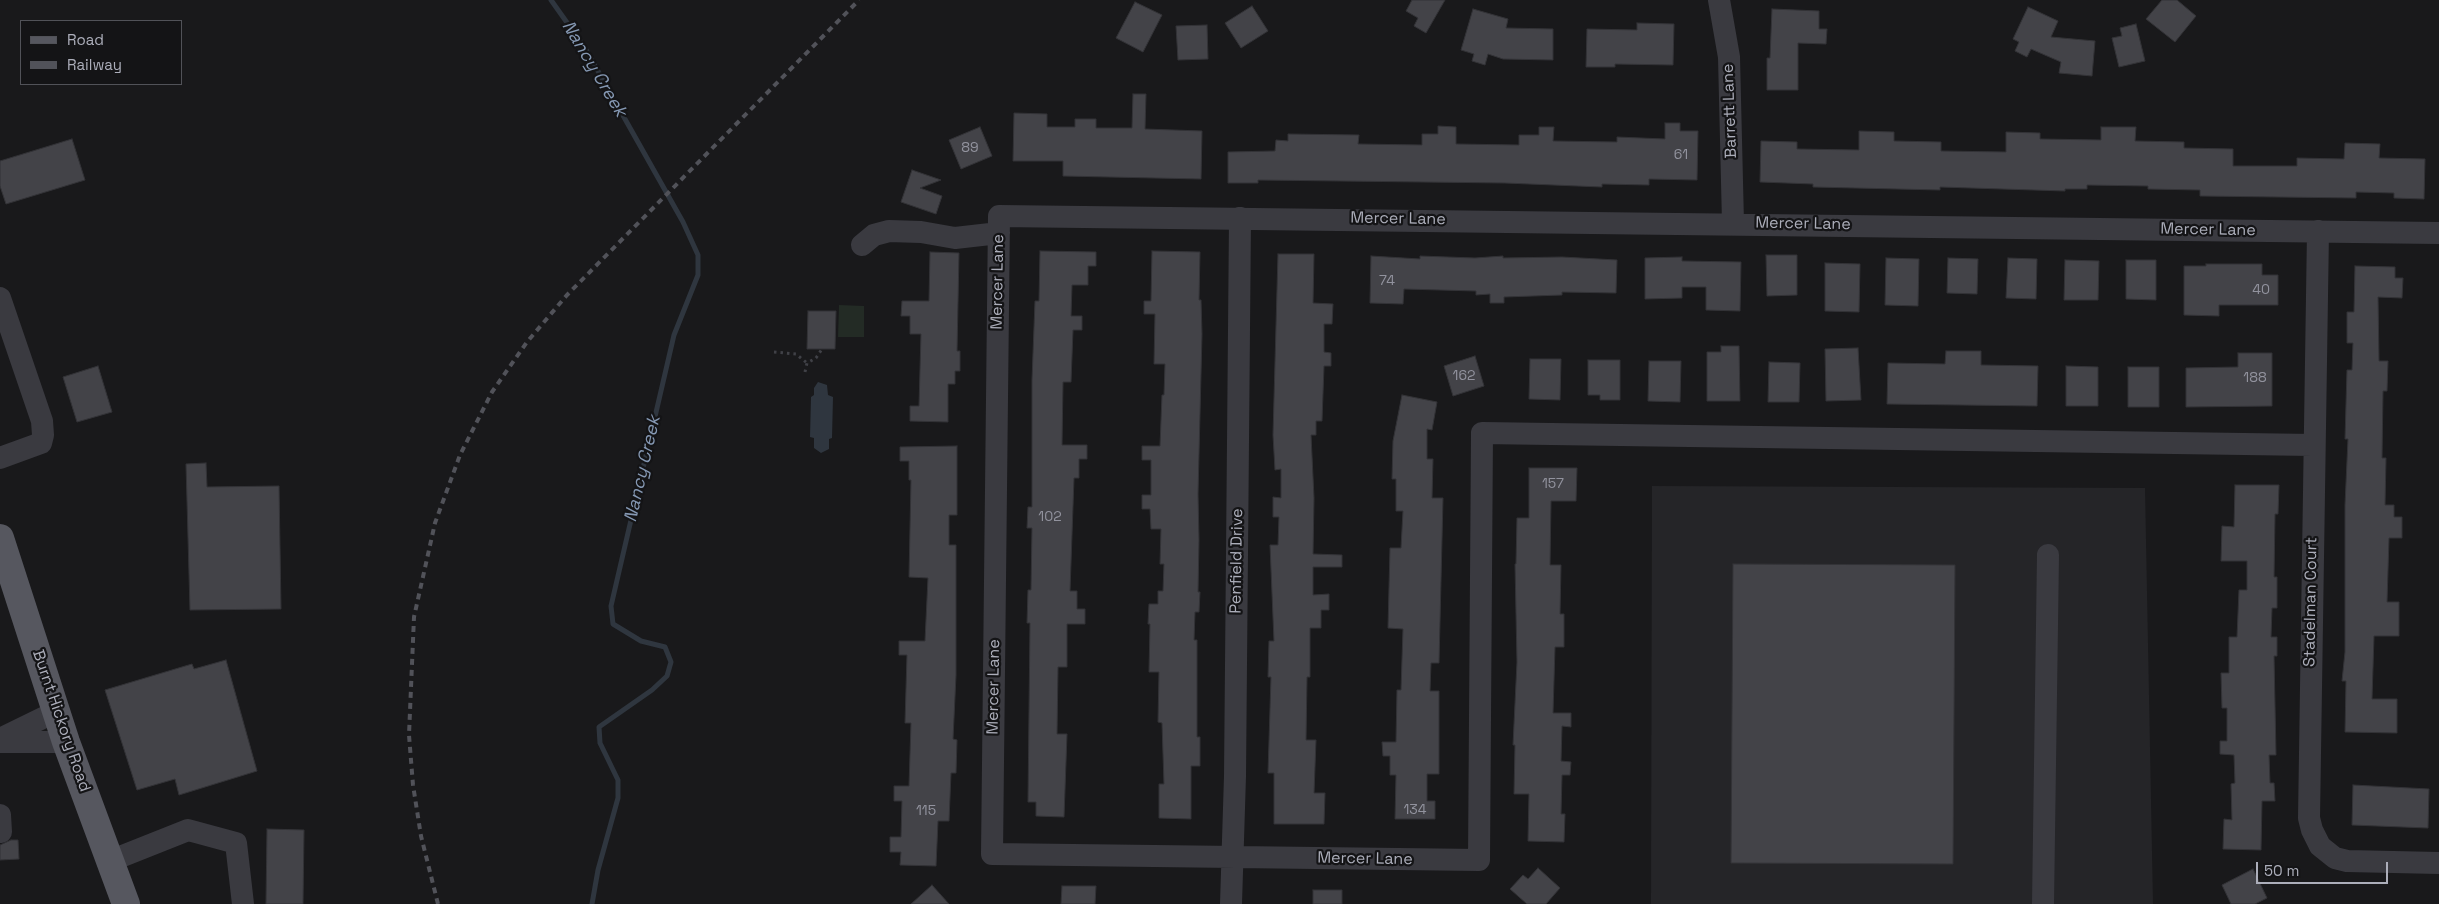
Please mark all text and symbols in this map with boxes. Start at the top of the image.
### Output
water label: Nancy Creek [557,17,631,121]
legend [20,20,182,85]
text: Road [67,30,104,49]
text: Railway [67,55,122,74]
street label: Barrett Lane [1719,63,1741,159]
house number: 89 [961,140,979,156]
house number: 61 [1674,147,1688,163]
street label: Mercer Lane [1350,209,1446,229]
street label: Mercer Lane [1755,214,1851,234]
street label: Mercer Lane [2160,220,2256,240]
street label: Mercer Lane [988,234,1008,330]
house number: 74 [1379,273,1395,289]
house number: 40 [2252,282,2270,298]
house number: 162 [1453,368,1475,384]
house number: 188 [2243,370,2267,386]
water label: Nancy Creek [620,414,666,524]
house number: 157 [1542,476,1564,492]
street label: Penfield Drive [1226,508,1248,614]
house number: 102 [1038,509,1062,525]
street label: Stadelman Court [2300,537,2322,667]
street label: Mercer Lane [984,639,1004,735]
street label: Burnt Hickory Road [28,648,94,794]
house number: 134 [1403,802,1427,818]
house number: 115 [916,803,936,819]
street label: Mercer Lane [1317,849,1413,869]
scale bar [2259,852,2392,884]
text: 50 m [2264,861,2299,880]

